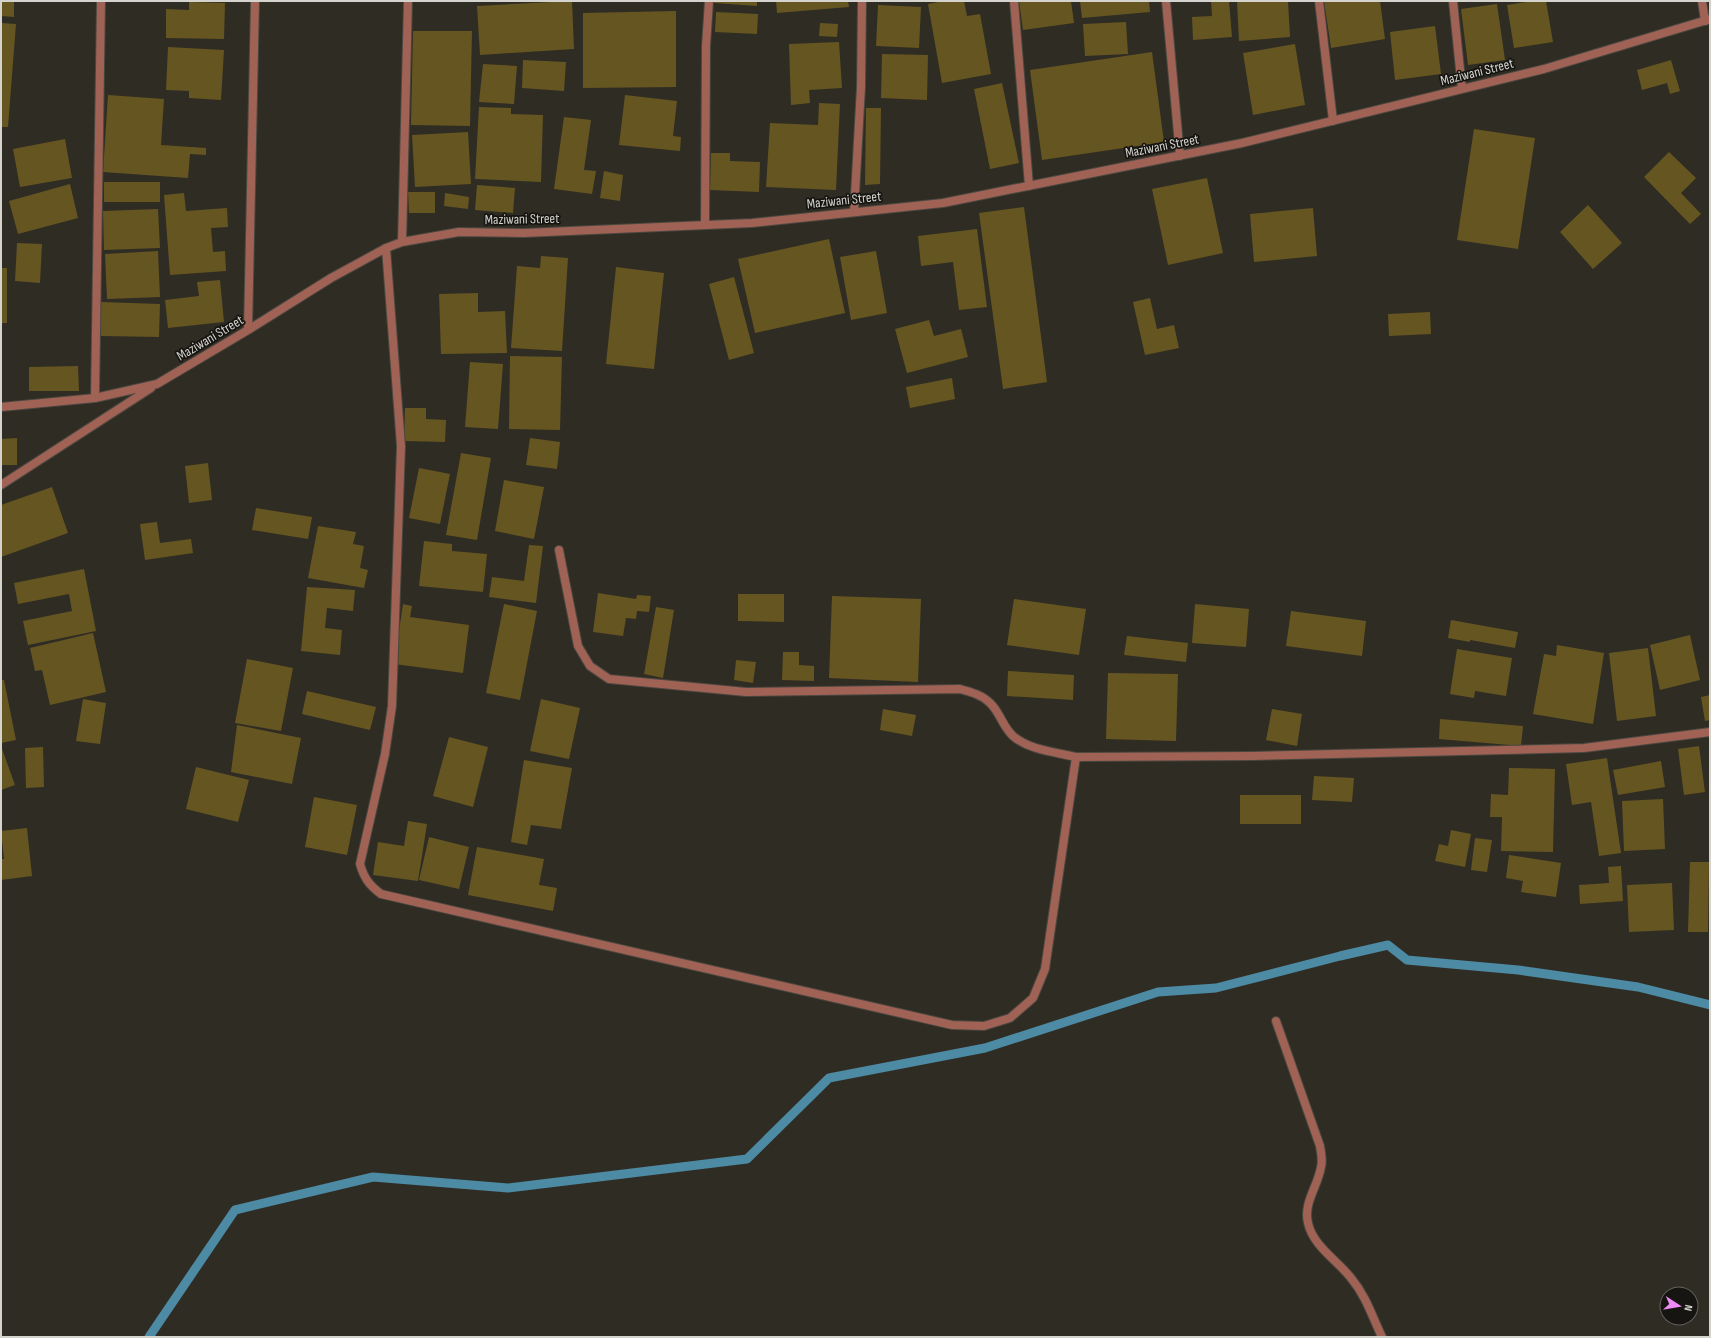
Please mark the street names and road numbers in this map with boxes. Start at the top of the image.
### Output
street label: Maziwani Street [1439,55,1515,89]
street label: Maziwani Street [1124,131,1200,161]
street label: Maziwani Street [806,188,882,212]
street label: Maziwani Street [484,210,560,228]
street label: Maziwani Street [174,311,246,365]

